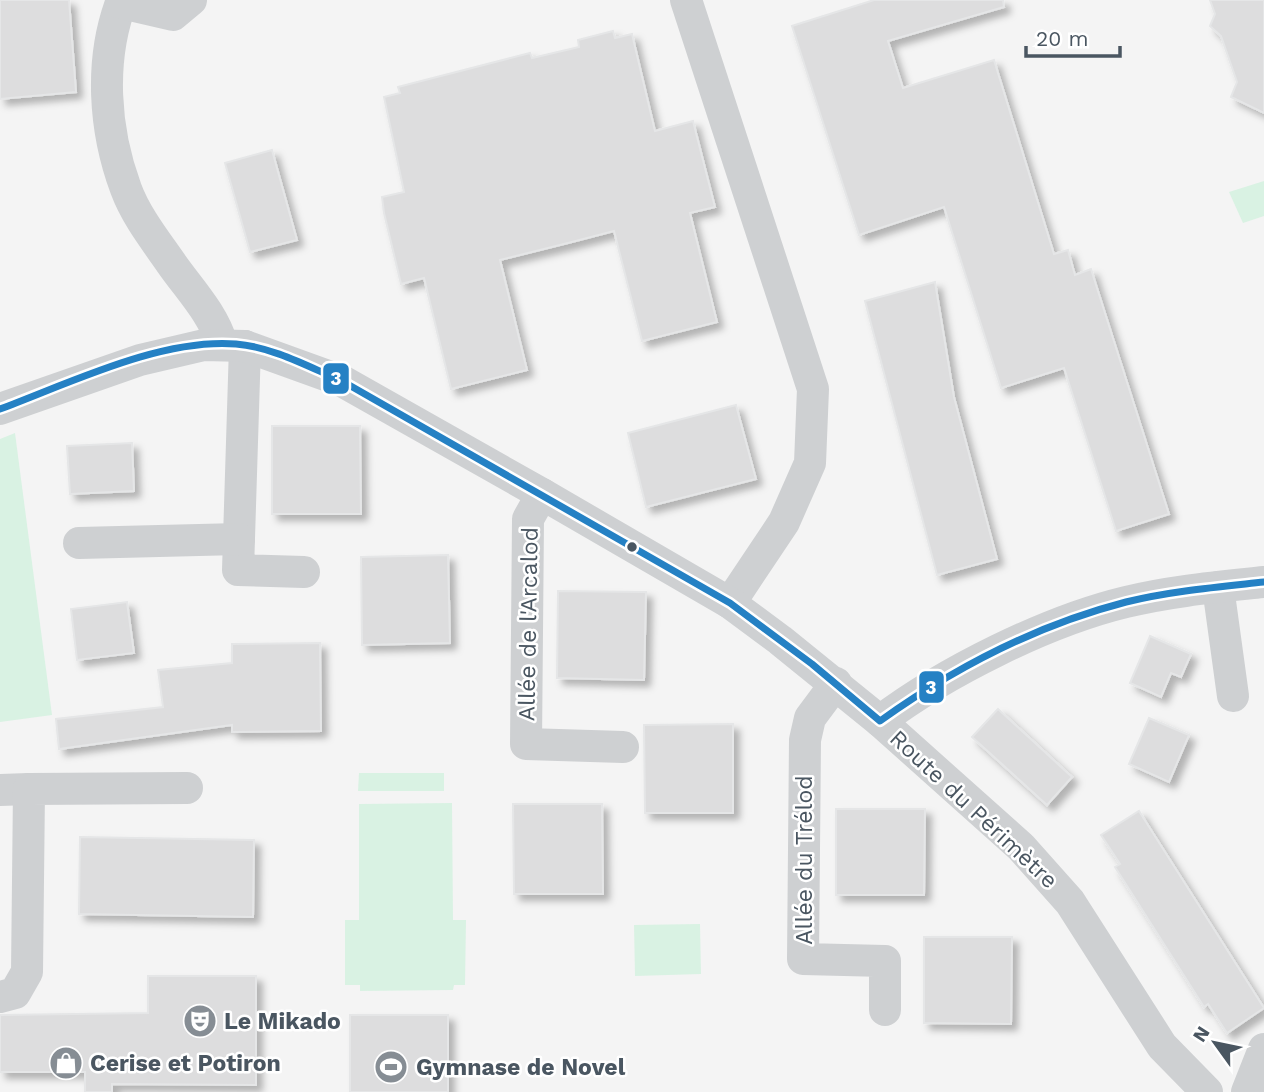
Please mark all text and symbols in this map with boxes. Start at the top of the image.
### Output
scale bar [1026,14,1120,58]
text: 20 m [1036,26,1088,51]
line badge: 3 [322,362,350,395]
text: 3 [330,367,342,390]
street label: Allée de l'Arcalod [513,527,544,721]
unlabelled marker [625,540,639,554]
line badge: 3 [918,670,945,704]
text: 3 [925,676,937,699]
street label: Route du Périmètre [884,725,1063,894]
street label: Allée du Trélod [791,775,818,945]
theatre icon: Le Mikado [181,1002,219,1040]
place label: Le Mikado [224,1008,341,1035]
north arrow [1180,1008,1250,1078]
text: N [1188,1022,1215,1046]
shop icon: Cerise et Potiron [47,1044,85,1082]
sports icon: Gymnase de Novel [372,1048,410,1086]
place label: Cerise et Potiron [90,1050,281,1077]
place label: Gymnase de Novel [416,1054,626,1081]

